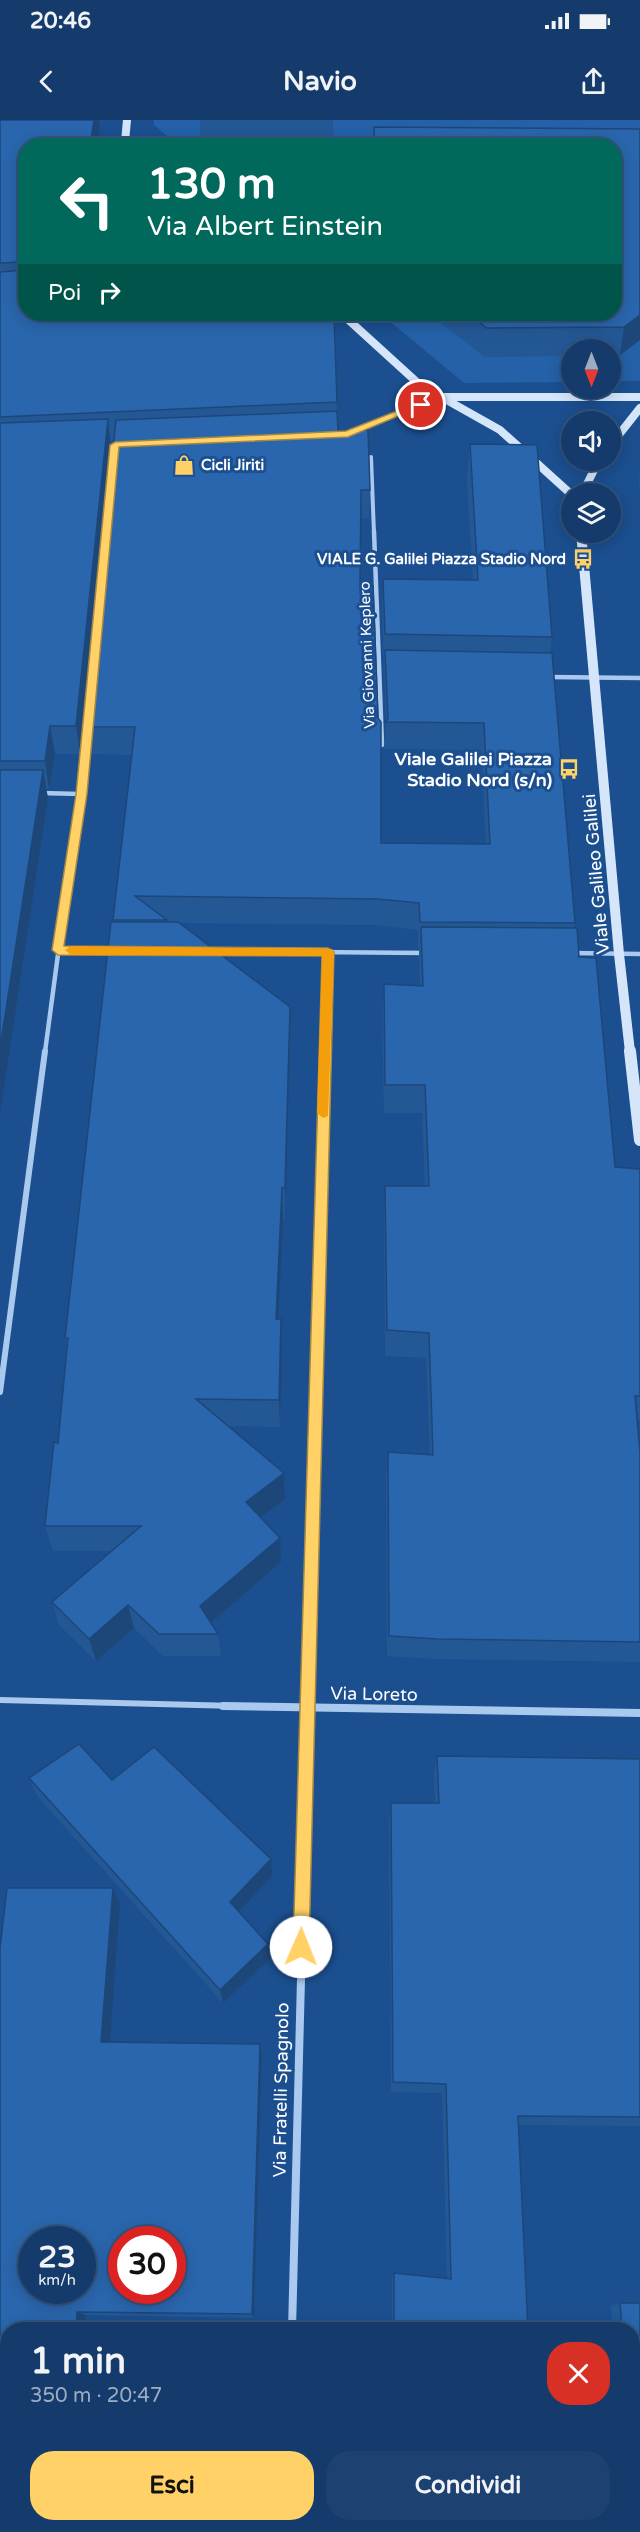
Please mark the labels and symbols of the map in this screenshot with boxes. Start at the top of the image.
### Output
north arrow [561,339,621,399]
pin [395,379,446,430]
shop icon: Cicli Jiriti [172,453,196,477]
place label: Cicli Jiriti [201,456,264,474]
bus stop icon: VIALE G. Galilei Piazza Stadio Nord [571,547,595,571]
place label: VIALE G. Galilei Piazza Stadio Nord [317,550,566,568]
street label: Via Giovanni Keplero [355,581,379,729]
place label: Viale Galilei Piazza Stadio Nord (s/n) [395,748,552,791]
bus stop icon: Viale Galilei Piazza Stadio Nord (s/n) [557,757,581,781]
street label: Viale Galileo Galilei [578,793,614,955]
street label: Via Loreto [330,1682,418,1706]
position arrow [269,1915,333,1979]
street label: Via Fratelli Spagnolo [268,2002,294,2178]
speed limit sign: 30 [108,2226,186,2304]

